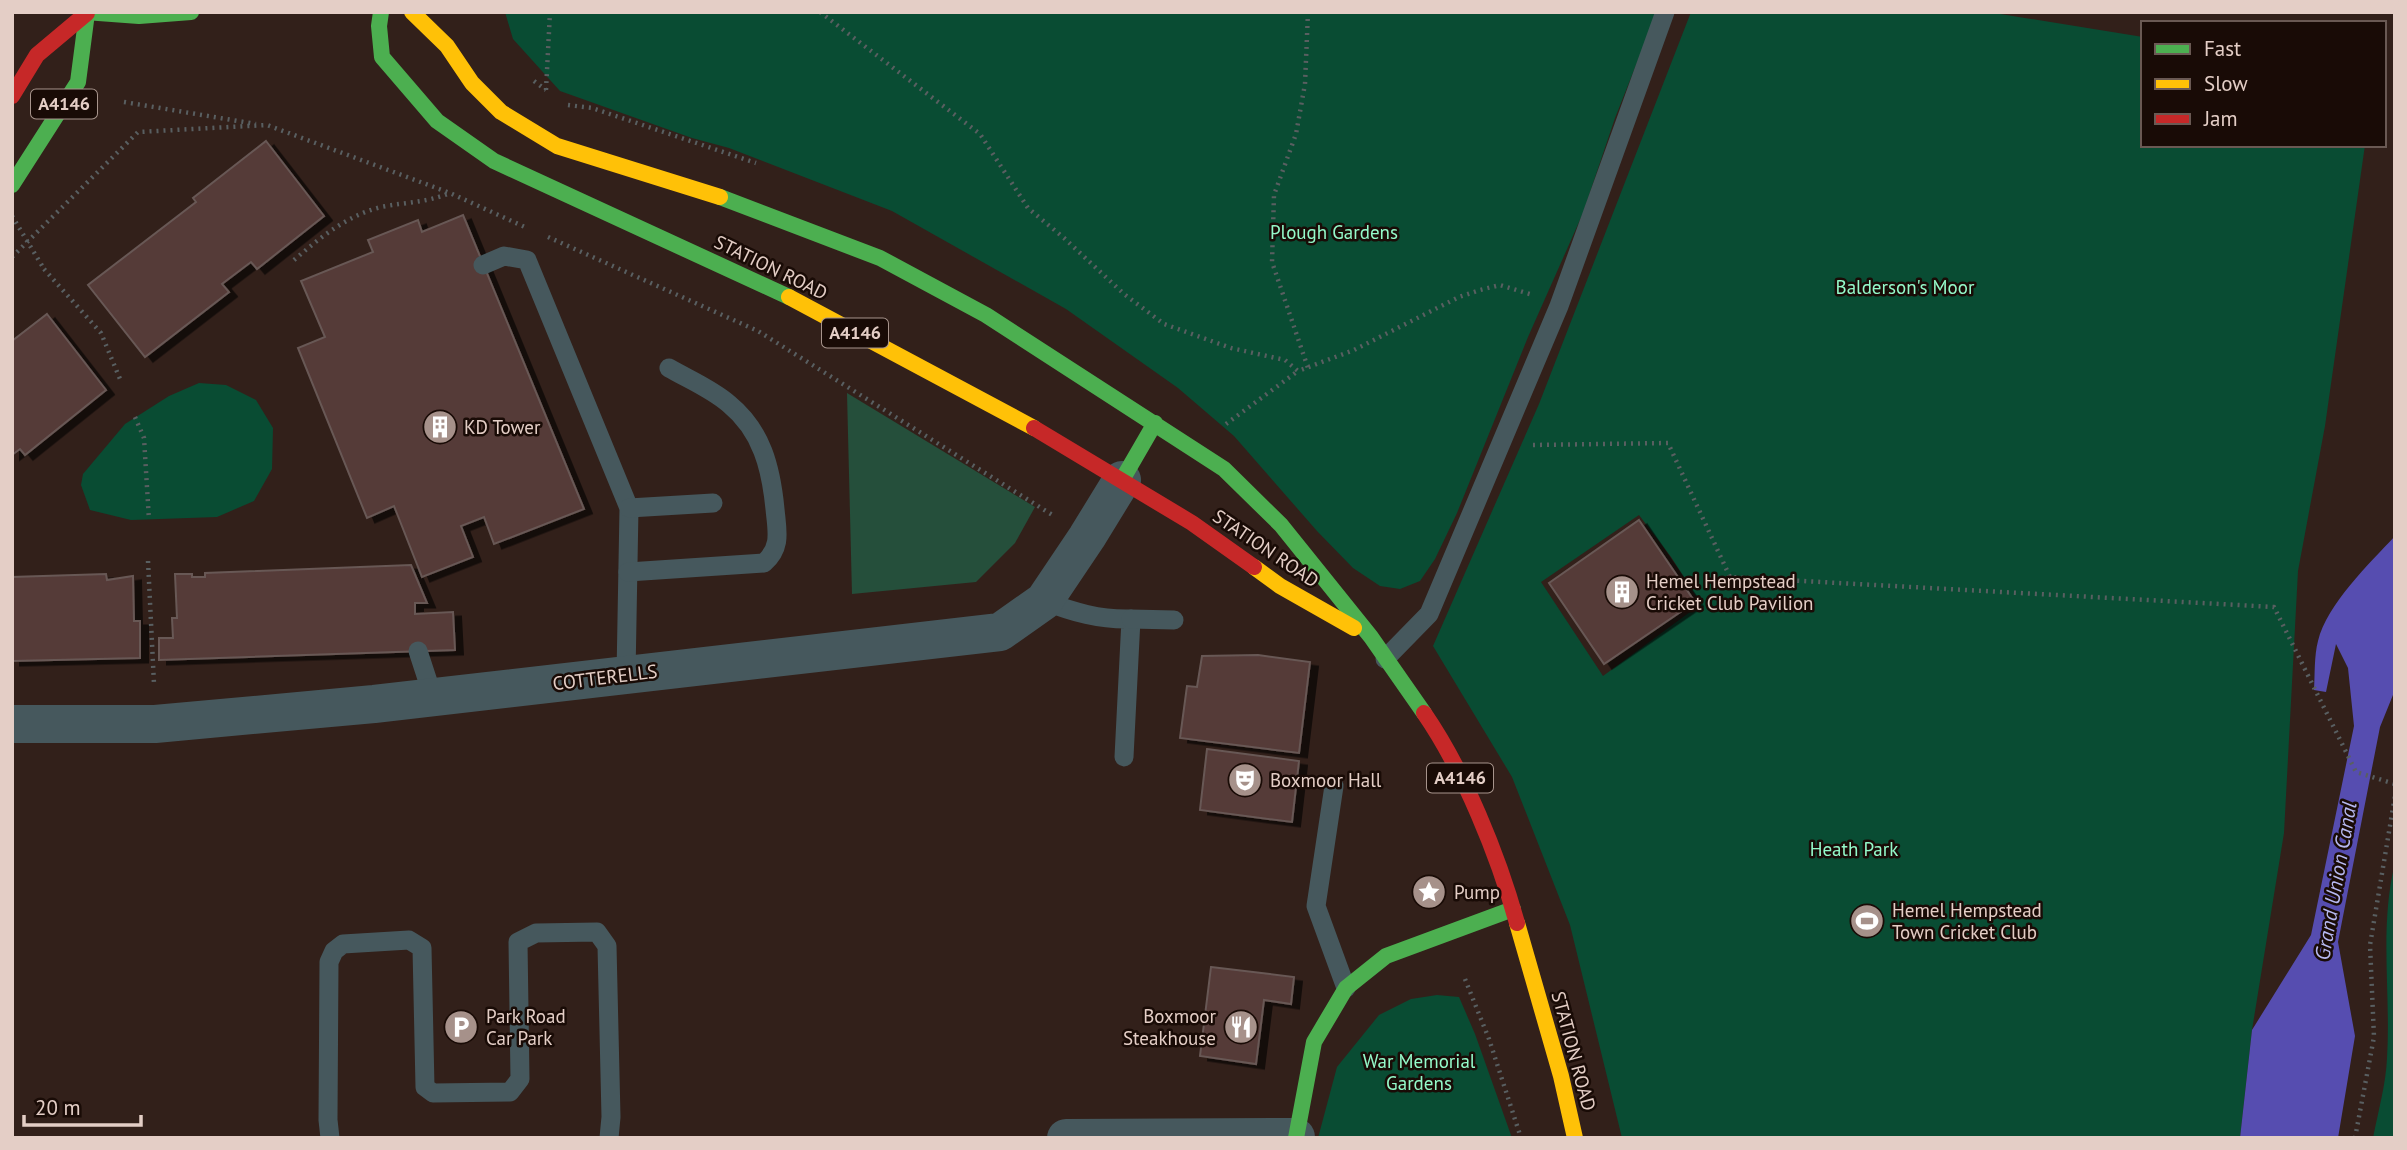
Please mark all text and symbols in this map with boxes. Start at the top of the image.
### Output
legend [2141,21,2386,147]
text: Fast [2204,35,2241,62]
text: Slow [2204,70,2248,97]
road number: A4146 [31,90,97,119]
text: Jam [2203,105,2238,132]
park label: Plough Gardens [1270,220,1398,244]
street label: STATION ROAD [711,229,831,305]
park label: Balderson's Moor [1836,275,1975,299]
road number: A4146 [822,318,888,348]
building icon: KD Tower [421,408,459,446]
place label: KD Tower [464,415,541,439]
street label: STATION ROAD [1208,504,1324,592]
place label: Hemel Hempstead Cricket Club Pavilion [1646,569,1814,615]
building icon: Hemel Hempstead Cricket Club Pavilion [1603,573,1641,611]
street label: COTTERELLS [551,659,659,695]
theatre icon: Boxmoor Hall [1226,761,1264,799]
road number: A4146 [1427,764,1493,792]
place label: Boxmoor Hall [1270,768,1382,792]
water label: Grand Union Canal [2308,799,2363,962]
park label: Heath Park [1810,837,1898,861]
place icon: Pump [1410,873,1448,911]
place label: Pump [1454,880,1500,904]
place label: Hemel Hempstead Town Cricket Club [1892,898,2042,944]
sports icon: Hemel Hempstead Town Cricket Club [1848,902,1886,940]
street label: STATION ROAD [1547,989,1601,1113]
place label: Park Road Car Park [486,1004,566,1050]
place label: Boxmoor Steakhouse [1123,1004,1217,1050]
parking icon: Park Road Car Park [442,1008,480,1046]
restaurant icon: Boxmoor Steakhouse [1222,1008,1260,1046]
park label: War Memorial Gardens [1363,1049,1476,1095]
scale bar [24,1084,142,1128]
text: 20 m [35,1094,81,1121]

